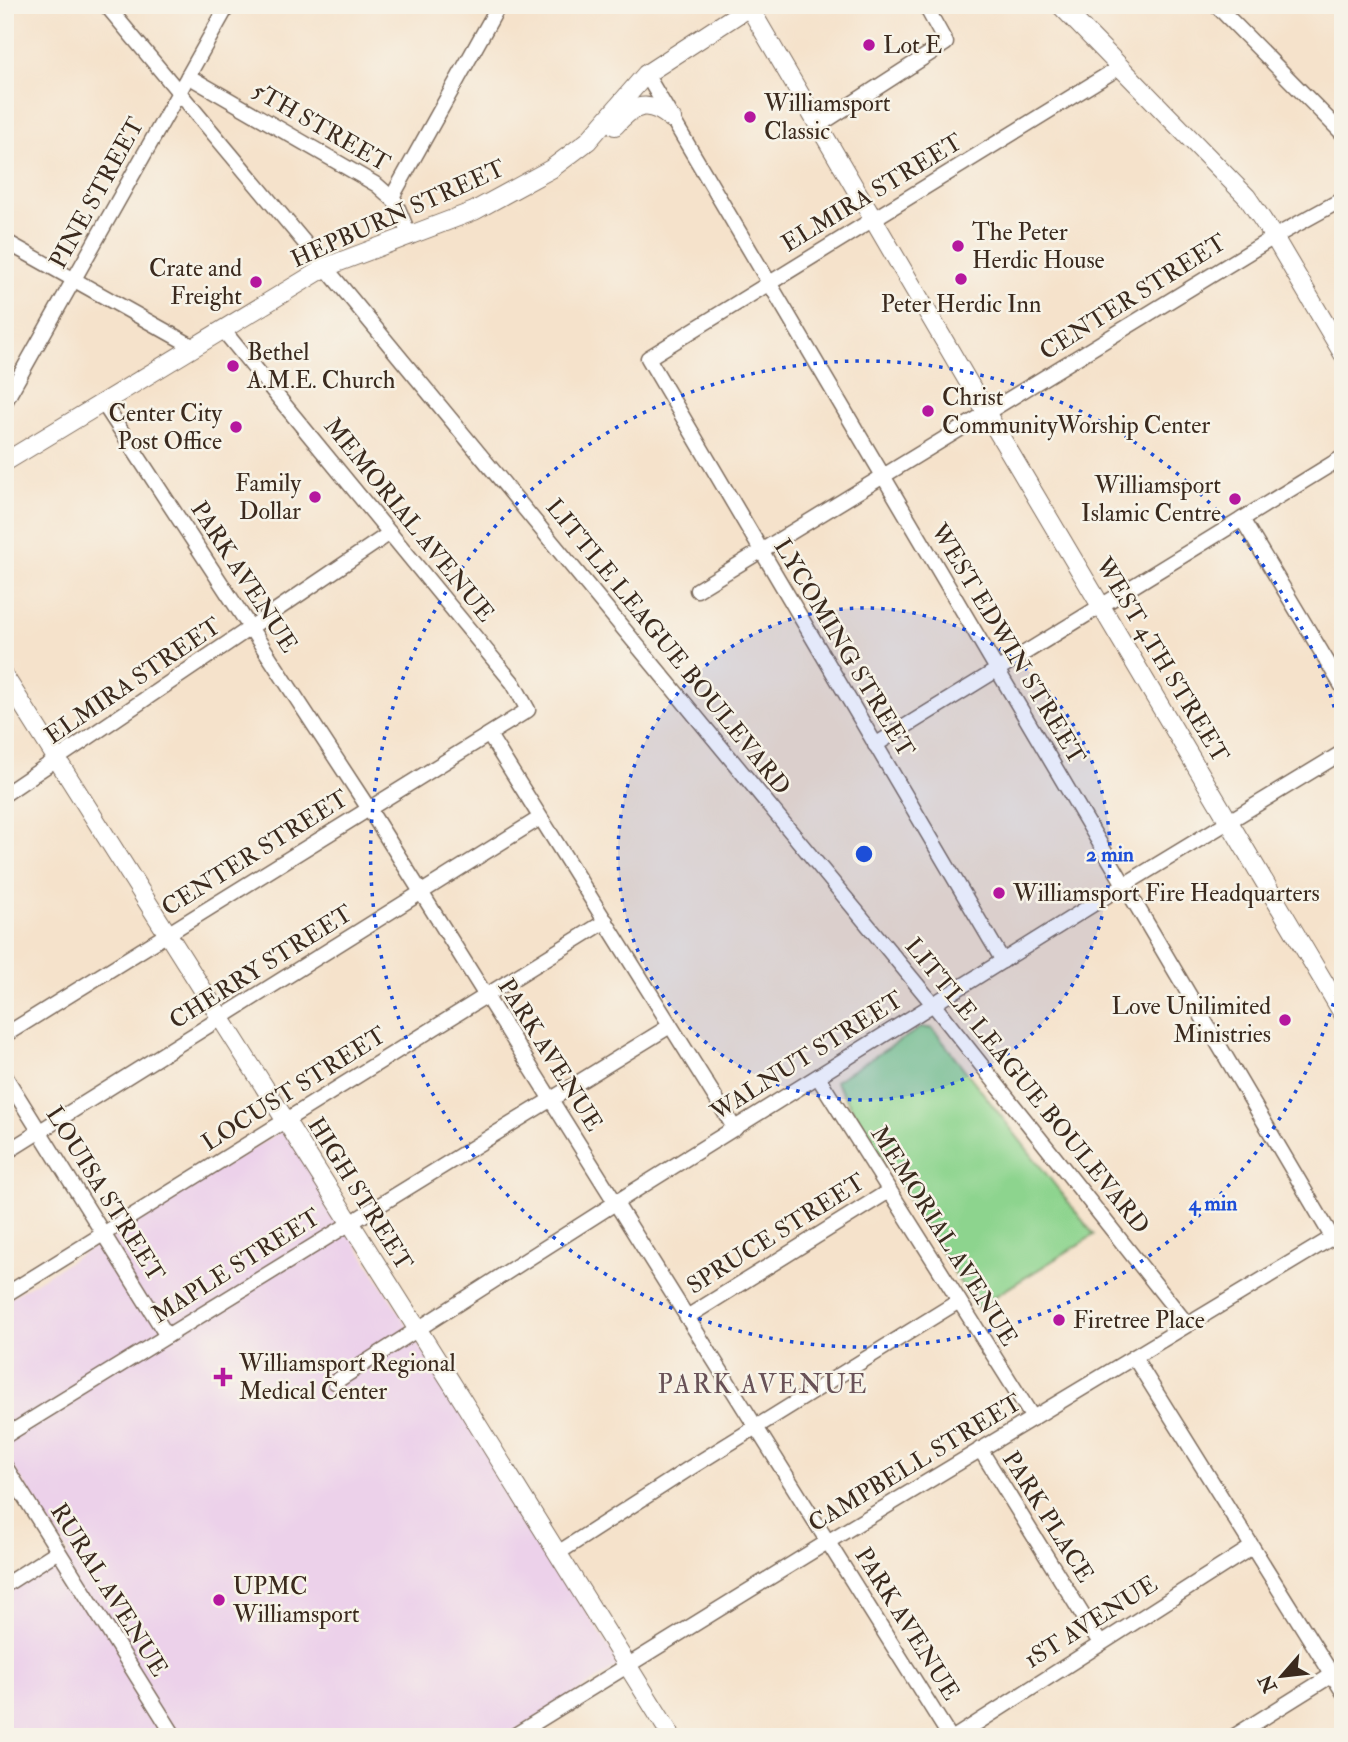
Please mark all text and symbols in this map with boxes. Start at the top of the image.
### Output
place label: Lot E [883,30,942,61]
marker: Lot E [861,37,877,53]
street label: 5TH STREET [247,75,396,179]
place label: Williamsport Classic [763,88,891,147]
marker: Williamsport Classic [742,109,758,125]
street label: PINE STREET [43,112,151,274]
street label: ELMIRA STREET [776,127,968,259]
street label: HEPBURN STREET [286,153,510,275]
place label: The Peter Herdic House [972,217,1105,276]
street label: CENTER STREET [1034,227,1232,367]
marker: The Peter Herdic House [950,238,966,254]
place label: Crate and Freight [149,253,242,312]
marker: Peter Herdic Inn [953,271,969,287]
marker: Crate and Freight [248,274,264,290]
place label: Peter Herdic Inn [881,289,1041,320]
place label: Bethel A.M.E. Church [246,337,396,396]
marker: Bethel A.M.E. Church [225,358,241,374]
place label: Christ CommunityWorship Center [942,382,1210,441]
place label: Center City Post Office [108,398,222,457]
marker: Christ CommunityWorship Center [920,403,936,419]
street label: MEMORIAL AVENUE [317,411,501,629]
marker: Center City Post Office [228,419,244,435]
place label: Family Dollar [235,468,301,527]
place label: Williamsport Islamic Centre [1081,470,1221,529]
marker: Family Dollar [307,489,323,505]
marker: Williamsport Islamic Centre [1227,491,1243,507]
street label: LITTLE LEAGUE BOULEVARD [539,493,797,801]
street label: PARK AVENUE [183,495,305,659]
street label: WEST EDWIN STREET [923,517,1092,770]
street label: LYCOMING STREET [767,533,922,763]
street label: WEST 4TH STREET [1088,551,1236,768]
street label: ELMIRA STREET [39,611,227,751]
street label: CENTER STREET [156,783,354,923]
text: 2 min [1086,841,1134,868]
centre of rings [852,842,876,866]
place label: Williamsport Fire Headquarters [1012,878,1320,909]
marker: Williamsport Fire Headquarters [991,885,1007,901]
street label: CHERRY STREET [164,898,359,1036]
street label: LITTLE LEAGUE BOULEVARD [898,932,1156,1240]
street label: PARK AVENUE [491,973,609,1137]
street label: WALNUT STREET [704,984,909,1128]
place label: Love Unilimited Ministries [1112,991,1271,1050]
marker: Love Unilimited Ministries [1277,1012,1293,1028]
street label: LOCUST STREET [196,1020,392,1158]
street label: LOUISA STREET [39,1101,171,1288]
street label: HIGH STREET [301,1112,420,1276]
street label: MEMORIAL AVENUE [864,1120,1024,1352]
street label: SPRUCE STREET [681,1167,871,1301]
text: 4 min [1188,1190,1237,1217]
street label: MAPLE STREET [146,1202,326,1330]
place label: Firetree Place [1073,1305,1205,1336]
marker: Firetree Place [1051,1312,1067,1328]
place label: Williamsport Regional Medical Center [238,1348,456,1407]
marker: Williamsport Regional Medical Center [213,1367,233,1387]
district label: PARK AVENUE [658,1369,868,1401]
street label: CAMPBELL STREET [803,1387,1028,1539]
street label: PARK PLACE [995,1446,1101,1588]
street label: RURAL AVENUE [43,1498,175,1682]
street label: PARK AVENUE [848,1542,966,1706]
street label: 1ST AVENUE [1018,1569,1164,1675]
place label: UPMC Williamsport [232,1571,360,1630]
marker: UPMC Williamsport [211,1592,227,1608]
north arrow [1246,1640,1316,1710]
text: N [1253,1669,1283,1698]

